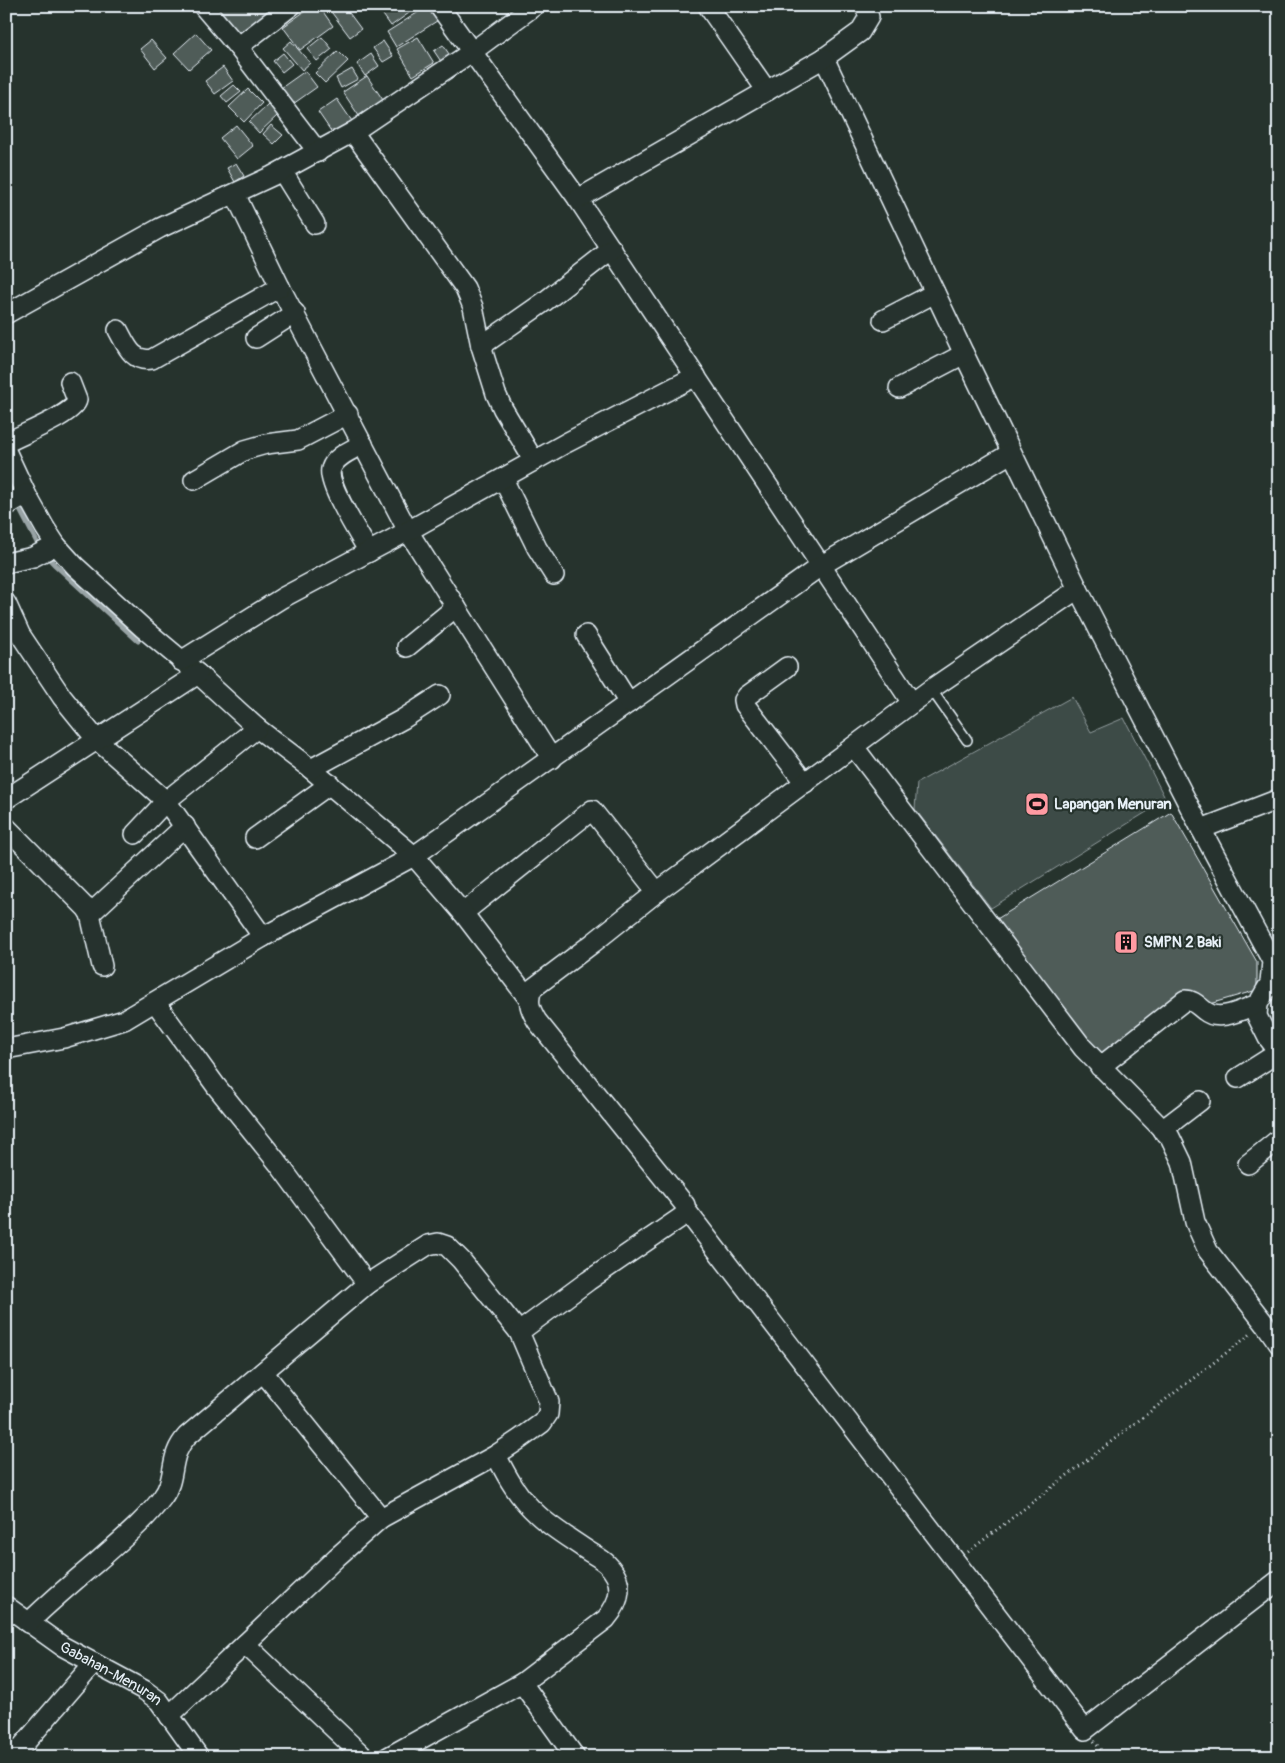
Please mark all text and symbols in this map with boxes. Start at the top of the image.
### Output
sports icon: Lapangan Menuran [1024,791,1050,817]
place label: Lapangan Menuran [1054,795,1172,814]
building icon: SMPN 2 Baki [1113,929,1139,955]
place label: SMPN 2 Baki [1144,933,1222,952]
street label: Gabahan-Menuran [56,1638,166,1710]

